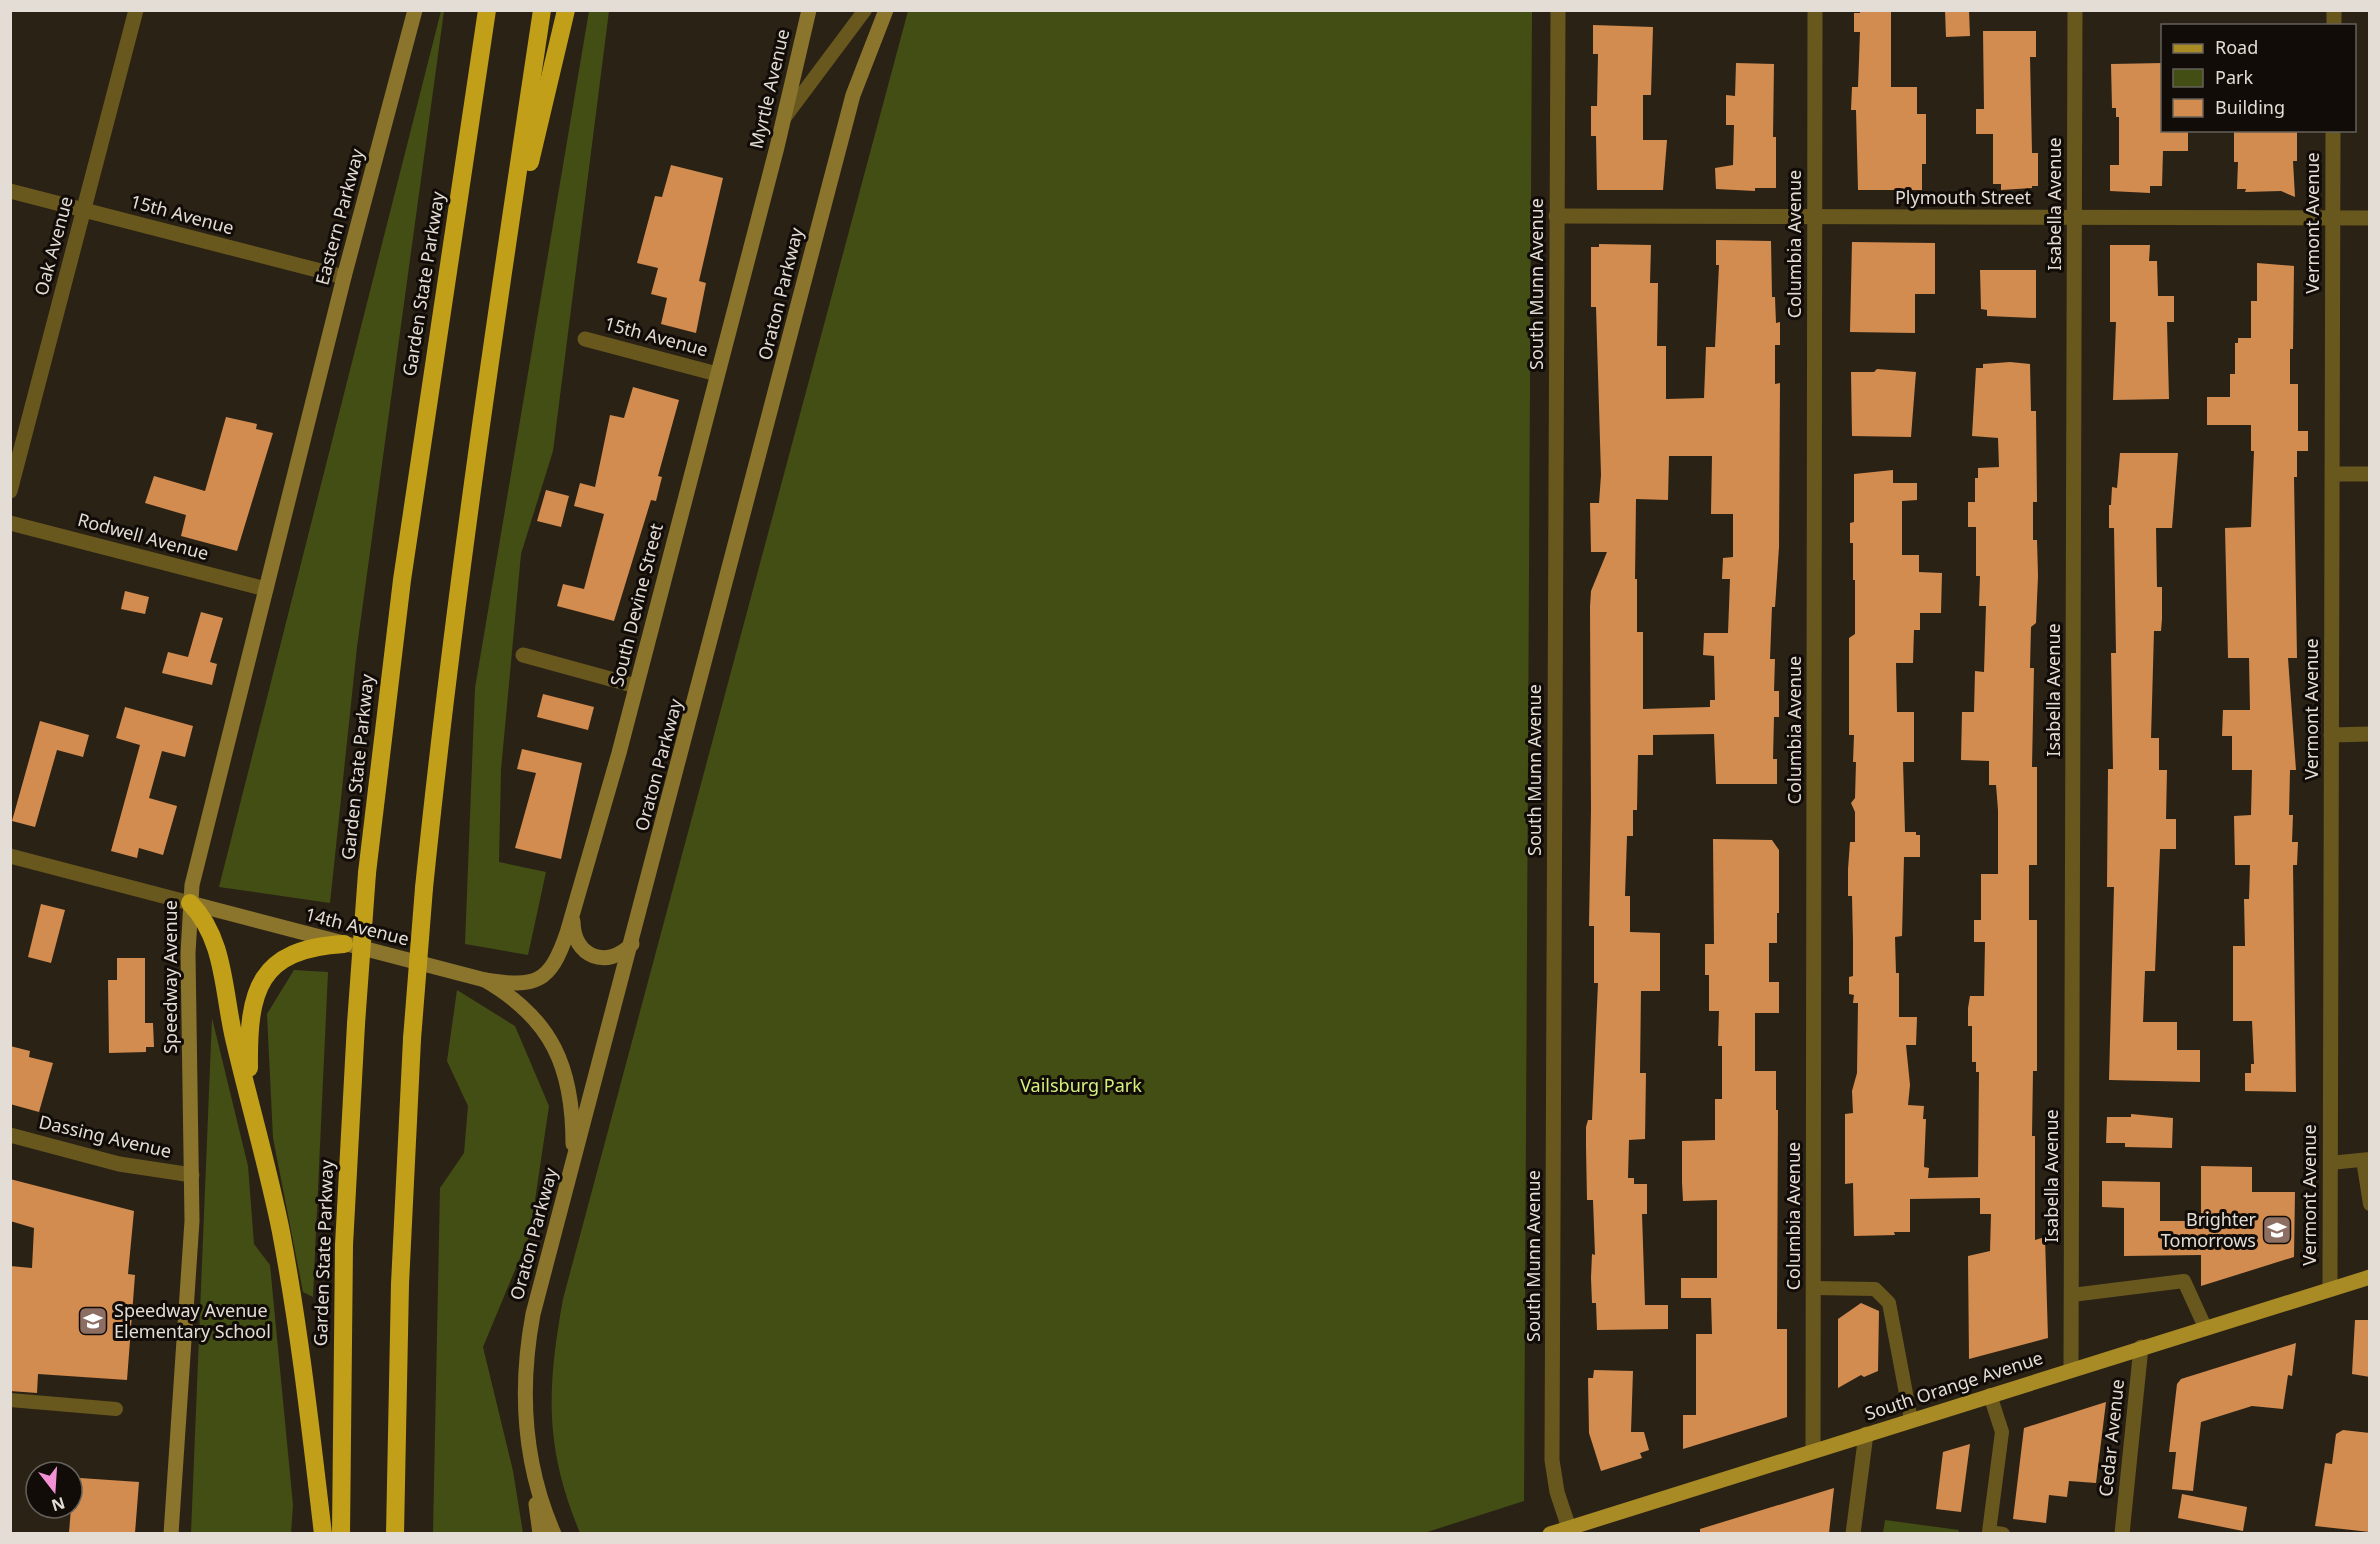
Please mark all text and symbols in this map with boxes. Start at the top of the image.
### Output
legend [2161,24,2356,132]
street label: Myrtle Avenue [744,27,794,151]
text: Road [2215,35,2258,59]
text: Park [2215,65,2253,89]
text: Building [2215,95,2285,119]
street label: Isabella Avenue [2042,137,2066,271]
street label: Eastern Parkway [309,145,369,287]
street label: Vermont Avenue [2300,152,2324,294]
street label: Columbia Avenue [1782,170,1806,318]
street label: Plymouth Street [1895,185,2032,209]
street label: 15th Avenue [128,189,237,239]
street label: Garden State Parkway [397,189,450,378]
street label: Oak Avenue [28,194,78,298]
street label: South Munn Avenue [1524,198,1548,370]
street label: Oraton Parkway [752,224,808,363]
street label: 15th Avenue [602,311,711,361]
street label: Rodwell Avenue [75,507,211,565]
street label: South Devine Street [604,520,668,689]
street label: Isabella Avenue [2041,623,2065,757]
street label: Vermont Avenue [2299,638,2323,780]
street label: Columbia Avenue [1782,656,1806,804]
street label: Garden State Parkway [335,672,379,861]
street label: South Munn Avenue [1522,684,1546,856]
street label: Oraton Parkway [629,695,687,833]
street label: Speedway Avenue [158,900,182,1054]
street label: 14th Avenue [303,902,412,951]
park label: Vailsburg Park [1020,1073,1142,1097]
street label: Dassing Avenue [37,1109,174,1163]
street label: Isabella Avenue [2039,1109,2063,1243]
street label: Vermont Avenue [2297,1124,2321,1266]
street label: Columbia Avenue [1781,1142,1805,1290]
street label: Garden State Parkway [308,1159,338,1347]
street label: Oraton Parkway [504,1164,562,1302]
street label: South Munn Avenue [1521,1170,1545,1342]
place label: Brighter Tomorrows [2161,1207,2257,1252]
school or university icon: Brighter Tomorrows [2261,1214,2293,1246]
place label: Speedway Avenue Elementary School [114,1298,271,1343]
school or university icon: Speedway Avenue Elementary School [77,1305,109,1337]
street label: South Orange Avenue [1862,1345,2046,1425]
street label: Cedar Avenue [2093,1378,2129,1498]
north arrow [24,1460,84,1520]
text: N [49,1492,68,1517]

